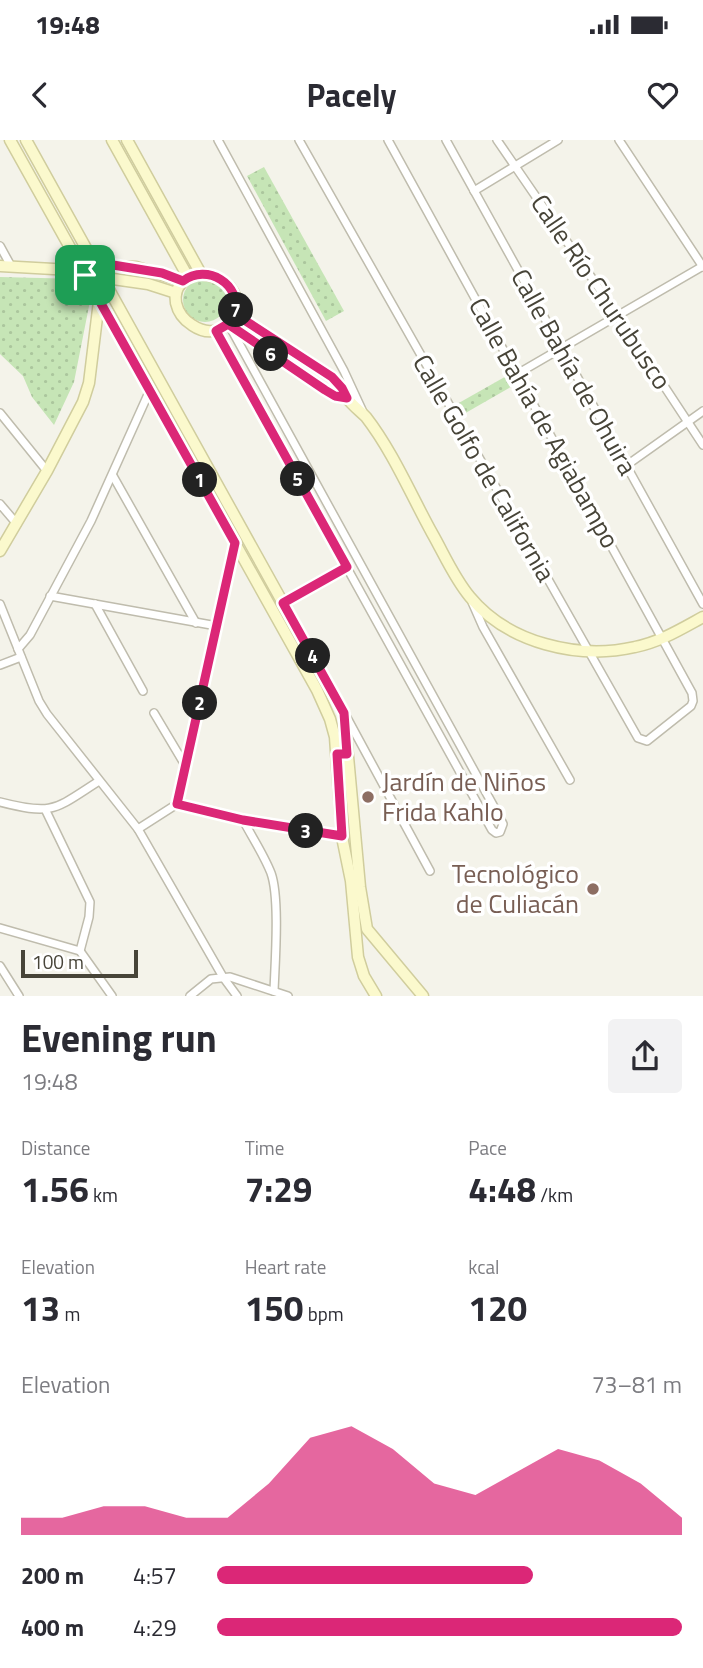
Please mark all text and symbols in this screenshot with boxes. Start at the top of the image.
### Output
text: 19:48 [35,5,100,44]
text: Pacely [306,71,397,119]
icon: back [21,76,59,114]
icon: heart [644,76,682,114]
street label: Calle Río Churubusco [521,186,681,397]
pin [55,245,115,305]
icon: arrive [66,256,104,294]
street label: Calle Bahía de Ohuira [501,261,647,482]
street label: Calle Bahía de Agiabampo [459,290,630,555]
pin: 7 [218,292,254,328]
text: 7 [230,295,241,324]
pin: 6 [254,336,288,372]
text: 6 [265,339,276,368]
street label: Calle Golfo de California [403,347,566,589]
pin: 1 [182,462,218,498]
pin: 5 [280,462,316,496]
text: 5 [292,464,303,493]
text: 1 [194,465,205,494]
pin: 4 [296,638,330,674]
text: 4 [307,641,318,670]
pin: 2 [182,686,218,720]
text: 2 [194,688,205,717]
place label: Jardín de Niños Frida Kahlo [382,762,546,831]
marker: Jardín de Niños Frida Kahlo [360,789,376,805]
pin: 3 [288,814,324,848]
text: 3 [300,816,311,845]
place label: Tecnológico de Culiacán [452,854,579,923]
marker: Tecnológico de Culiacán [585,881,601,897]
scale bar [21,947,138,979]
text: 100 m [32,947,84,976]
text: Evening run [21,1009,217,1067]
button: share [608,1019,682,1093]
text: 19:48 [21,1064,78,1099]
text: Distance [21,1133,90,1162]
text: Time [245,1133,284,1162]
text: Pace [468,1133,507,1162]
text: 1.56 [21,1162,89,1216]
text: 7:29 [245,1162,312,1216]
text: 4:48 [468,1162,536,1216]
text: km [89,1180,118,1209]
text: /km [536,1180,573,1209]
text: Elevation [21,1252,95,1281]
text: Heart rate [245,1252,326,1281]
text: kcal [468,1252,499,1281]
text: 13 [21,1281,60,1335]
text: 150 [245,1281,303,1335]
text: 120 [468,1281,527,1335]
text: m [60,1299,80,1328]
text: bpm [303,1299,344,1328]
text: Elevation [21,1367,110,1402]
text: 73–81 m [592,1367,682,1402]
text: 200 m [21,1558,84,1593]
text: 4:57 [133,1558,177,1593]
text: 400 m [21,1610,84,1645]
text: 4:29 [133,1610,177,1645]

